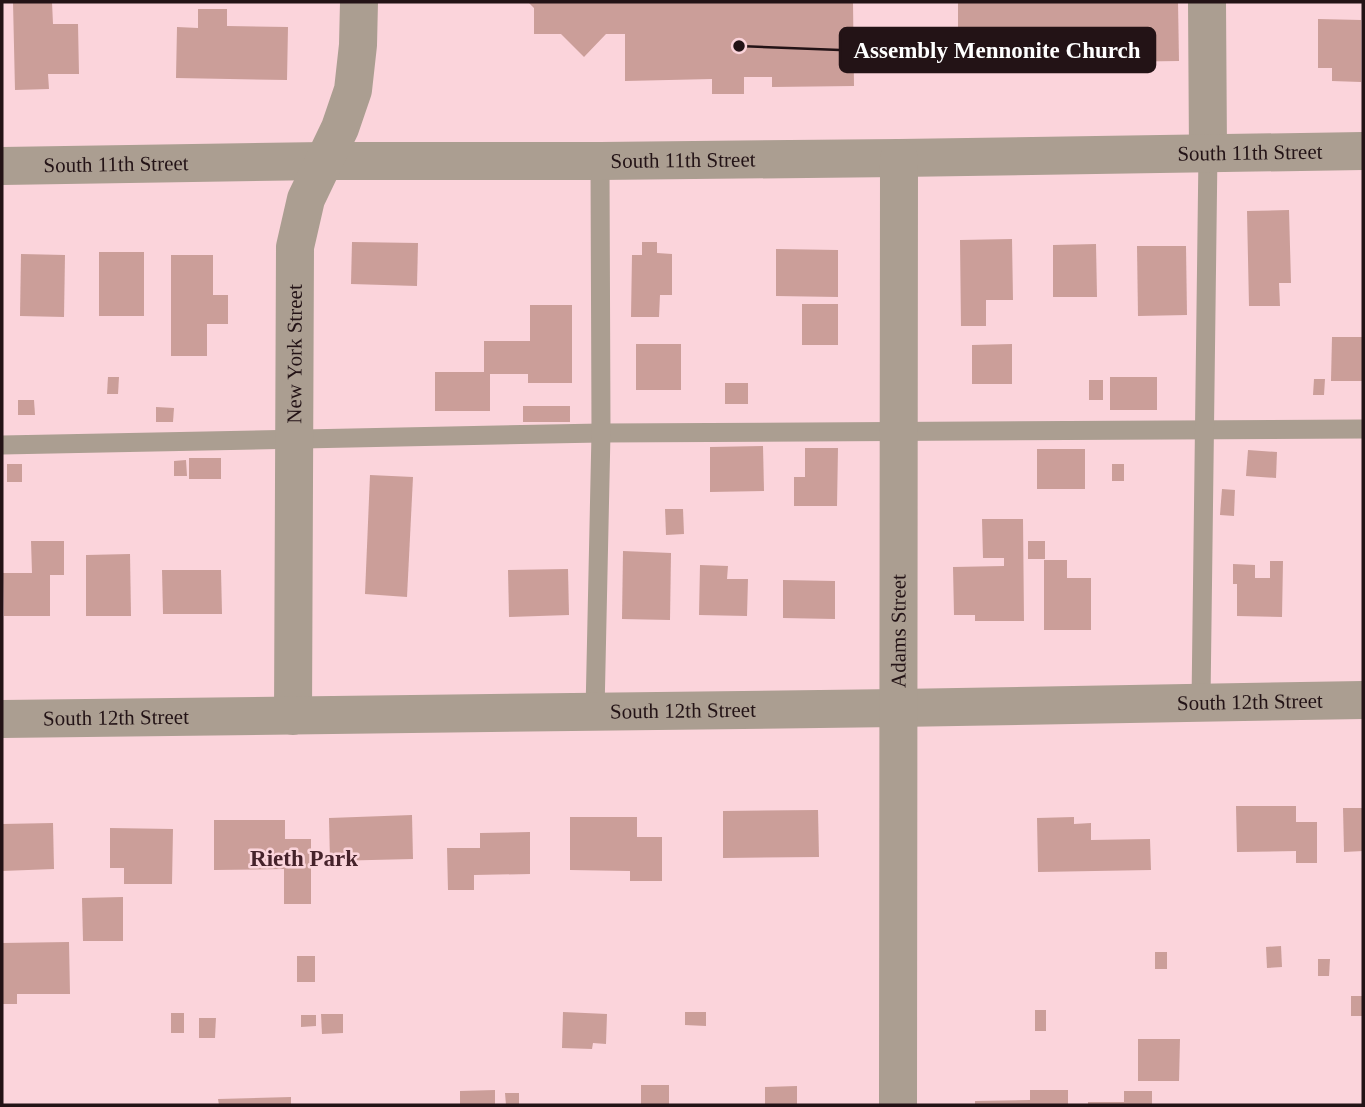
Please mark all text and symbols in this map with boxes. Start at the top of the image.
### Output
callout: Assembly Mennonite Church [840,28,1155,72]
text: Assembly Mennonite Church [853,38,1141,63]
street label: South 11th Street [1177,140,1323,166]
street label: South 11th Street [610,147,756,173]
street label: South 11th Street [43,151,189,177]
street label: New York Street [282,284,307,424]
street label: Adams Street [886,574,911,688]
street label: South 12th Street [1177,689,1323,715]
street label: South 12th Street [610,698,756,724]
street label: South 12th Street [43,705,189,730]
district label: Rieth Park [250,846,358,871]

